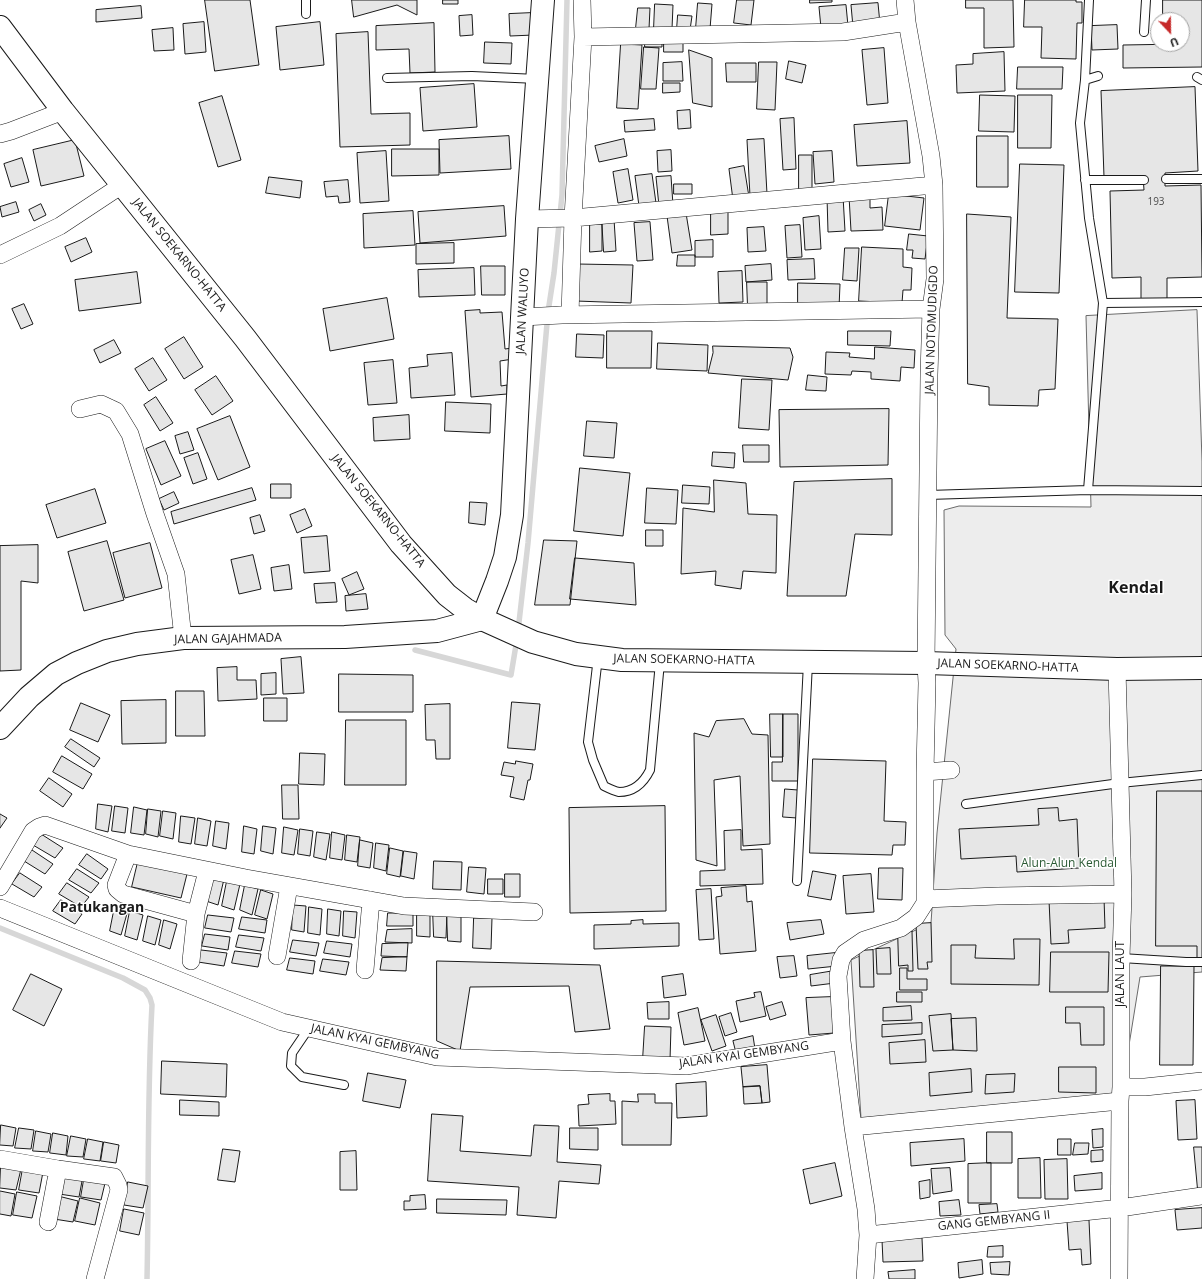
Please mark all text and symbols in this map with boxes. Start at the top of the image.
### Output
north arrow [1150,12,1190,52]
text: U [1168,34,1181,51]
street label: JALAN SOEKARNO-HATTA [129,196,229,314]
house number: 193 [1147,196,1165,208]
street label: JALAN NOTOMUDIGDO [923,265,941,395]
street label: JALAN WALUYO [514,267,532,355]
street label: JALAN SOEKARNO-HATTA [328,452,428,570]
district label: Kendal [1108,578,1164,598]
street label: JALAN GAJAHMADA [174,631,282,647]
street label: JALAN SOEKARNO-HATTA [613,652,755,668]
street label: JALAN SOEKARNO-HATTA [937,656,1079,676]
park label: Alun-Alun Kendal [1021,857,1117,871]
district label: Patukangan [60,900,144,916]
street label: JALAN LAUT [1114,941,1128,1007]
street label: JALAN KYAI GEMBYANG [309,1021,441,1063]
street label: JALAN KYAI GEMBYANG [678,1039,810,1071]
street label: GANG GEMBYANG II [937,1208,1051,1234]

